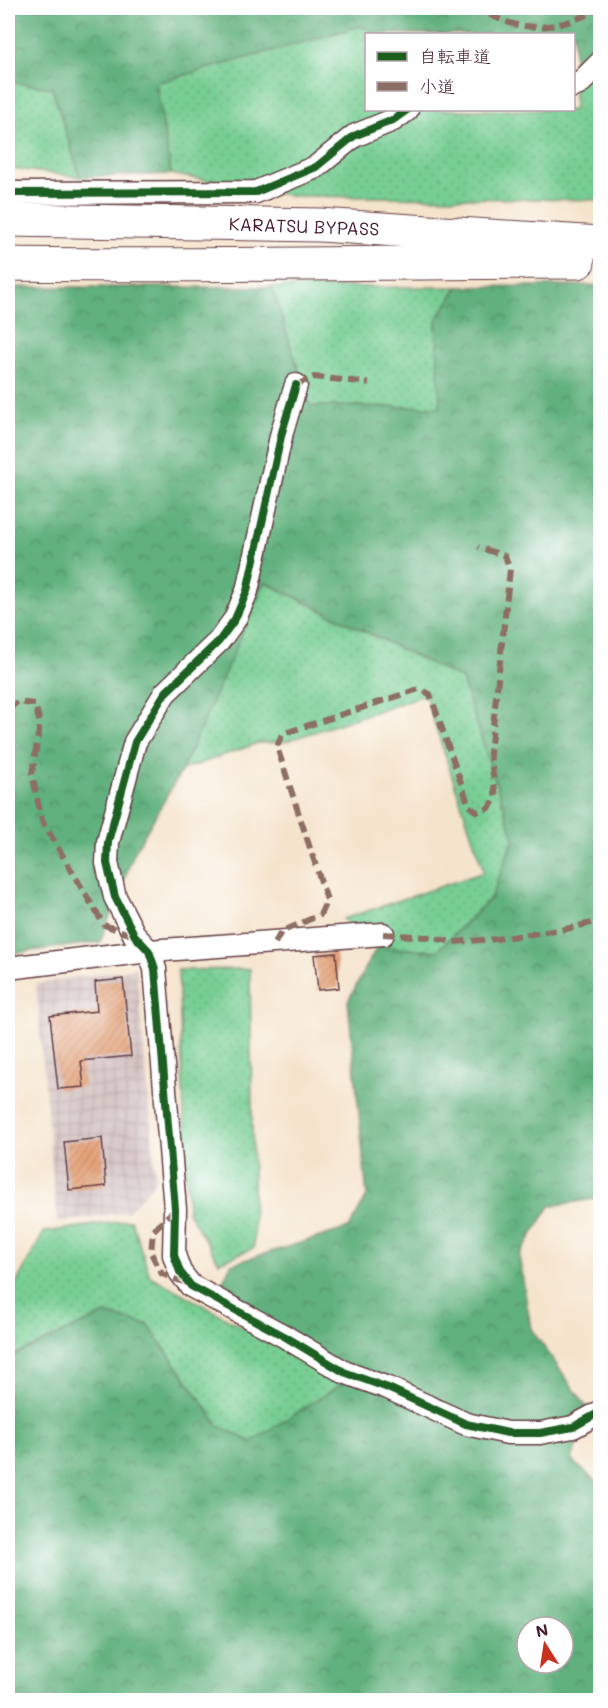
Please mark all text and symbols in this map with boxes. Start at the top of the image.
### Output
legend [365,33,575,111]
text: 自転車道 [419,44,491,68]
text: 小道 [419,74,455,98]
street label: KARATSU BYPASS [228,211,380,241]
north arrow [515,1615,575,1675]
text: N [534,1618,550,1641]

